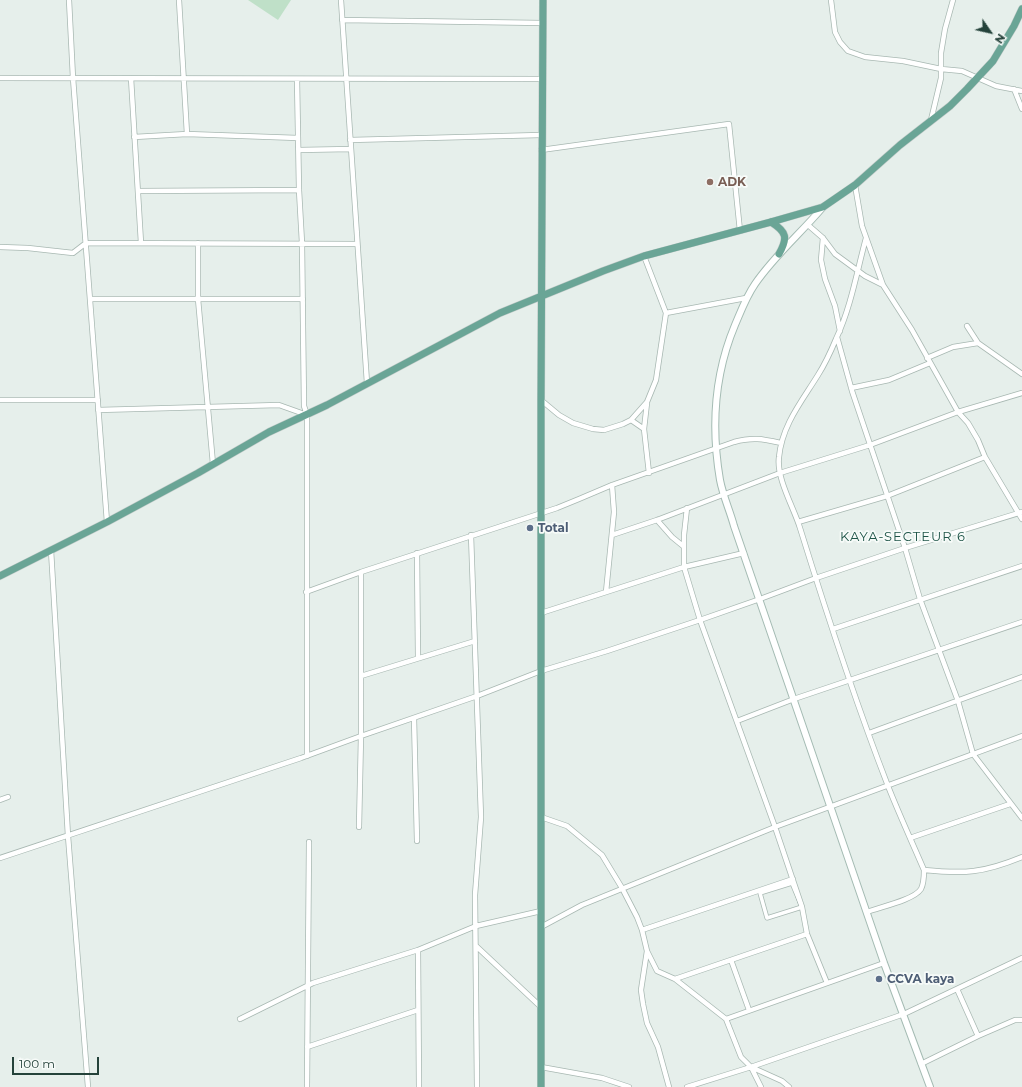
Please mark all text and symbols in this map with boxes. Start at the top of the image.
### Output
north arrow [970,12,1010,52]
text: N [992,31,1008,46]
place label: ADK [718,175,746,189]
marker: ADK [705,177,715,187]
place label: Total [538,521,569,535]
marker: Total [525,523,535,533]
district label: KAYA-SECTEUR 6 [840,529,966,545]
place label: CCVA kaya [887,972,954,986]
marker: CCVA kaya [874,974,884,984]
scale bar [14,1049,101,1075]
text: 100 m [19,1056,55,1071]

